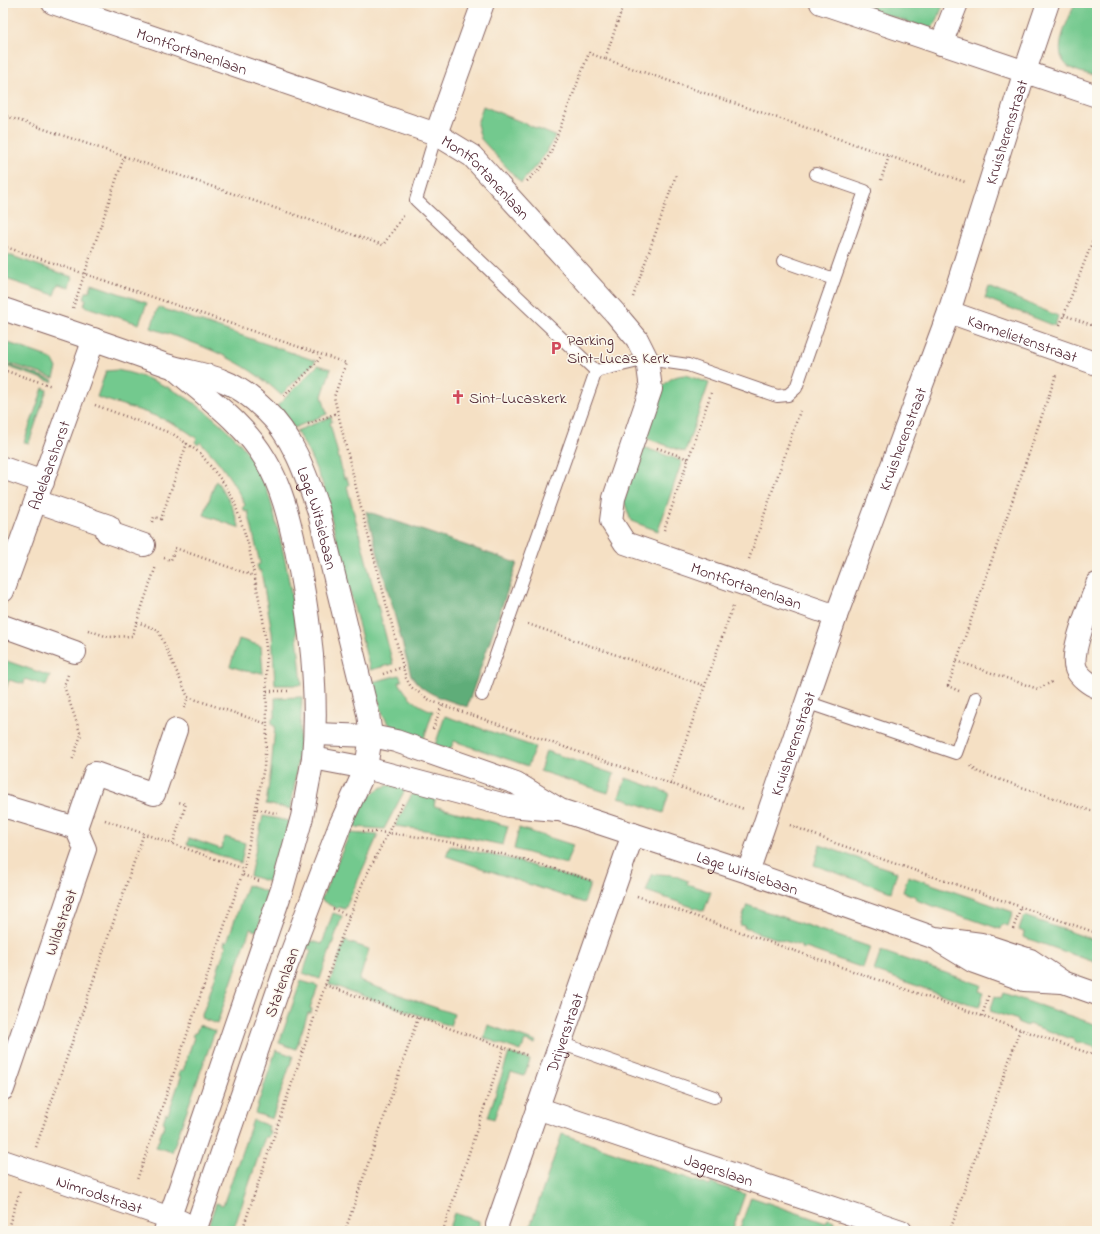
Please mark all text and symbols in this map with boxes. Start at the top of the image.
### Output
street label: Montfortanenlaan [133,22,250,83]
street label: Kruisherenstraat [980,76,1036,188]
street label: Montfortanenlaan [436,130,535,226]
street label: Karmelietenstraat [964,309,1081,370]
place label: Parking Sint-Lucas Kerk [567,329,670,371]
parking icon: Parking Sint-Lucas Kerk [548,340,564,356]
street label: Kruisherenstraat [874,383,934,494]
place label: Sint-Lucaskerk [469,387,567,411]
church icon: Sint-Lucaskerk [450,389,466,405]
street label: Adelaarshorst [23,417,78,514]
street label: Lage Witsiebaan [289,463,342,572]
street label: Montfortanenlaan [687,557,805,617]
street label: Kruisherenstraat [765,688,823,799]
street label: Lage Witsiebaan [693,846,801,903]
street label: Wildstraat [39,886,85,959]
street label: Statenlaan [259,944,307,1021]
street label: Drijverstraat [541,989,591,1077]
street label: Jagerslaan [680,1148,756,1194]
street label: Nimrodstraat [53,1170,146,1222]

